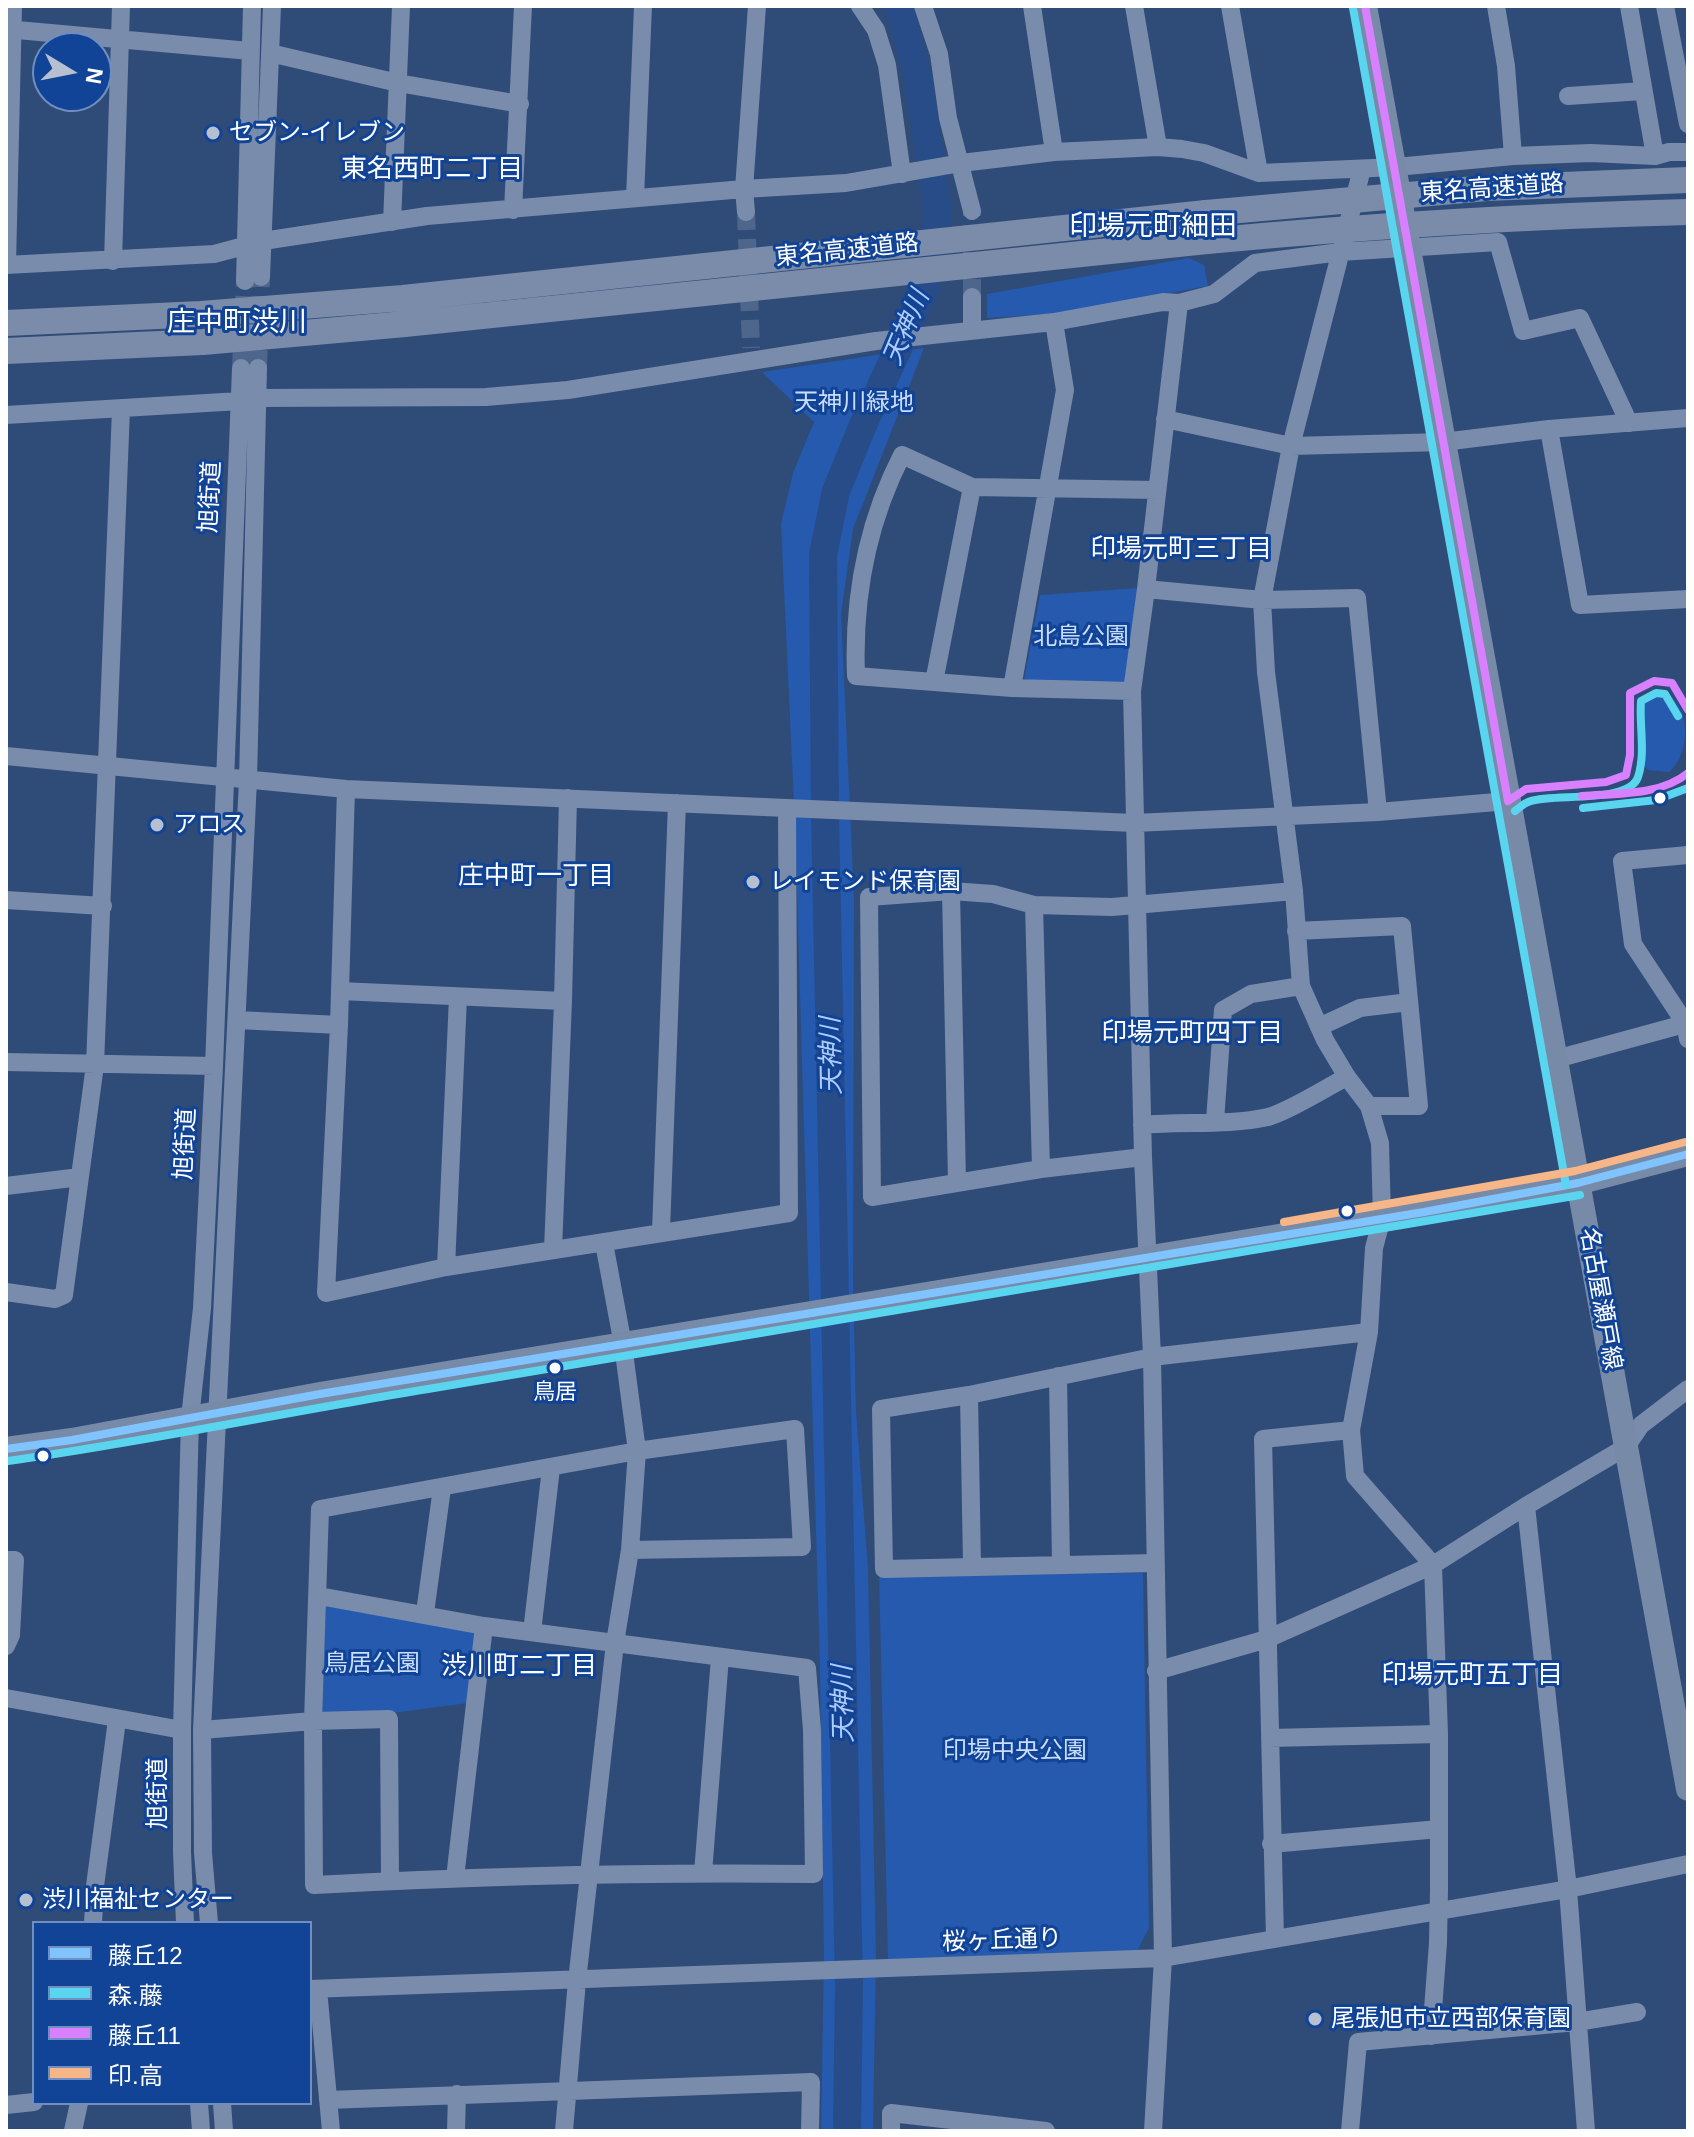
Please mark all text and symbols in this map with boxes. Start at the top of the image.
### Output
north arrow [32,32,112,112]
text: N [80,66,108,86]
place label: セブン-イレブン [229,119,405,147]
marker: セブン-イレブン [204,124,222,142]
district label: 東名西町二丁目 [341,154,523,186]
street label: 東名高速道路 [1419,170,1565,208]
district label: 印場元町細田 [1069,210,1237,244]
street label: 東名高速道路 [774,229,920,273]
water label: 天神川 [877,286,937,370]
district label: 庄中町渋川 [167,306,307,340]
park label: 天神川緑地 [794,389,914,417]
street label: 旭街道 [195,460,227,534]
district label: 印場元町三丁目 [1090,534,1272,566]
park label: 北島公園 [1033,623,1129,651]
unlabelled marker [1652,790,1668,806]
place label: アロス [173,811,245,839]
marker: アロス [148,816,166,834]
district label: 庄中町一丁目 [458,861,614,893]
place label: レイモンド保育園 [769,868,961,896]
marker: レイモンド保育園 [744,873,762,891]
water label: 天神川 [816,1017,848,1095]
district label: 印場元町四丁目 [1101,1018,1283,1050]
street label: 旭街道 [170,1107,202,1181]
unlabelled marker [1339,1203,1355,1219]
street label: 名古屋瀬戸線 [1573,1226,1627,1372]
marker: 鳥居 [547,1360,563,1376]
place label: 鳥居 [533,1380,577,1406]
unlabelled marker [35,1448,51,1464]
park label: 鳥居公園 [324,1650,420,1678]
district label: 渋川町二丁目 [441,1651,597,1683]
district label: 印場元町五丁目 [1381,1660,1563,1692]
water label: 天神川 [828,1665,860,1743]
park label: 印場中央公園 [943,1737,1087,1765]
street label: 旭街道 [144,1757,172,1829]
place label: 渋川福祉センター [42,1886,234,1914]
marker: 渋川福祉センター [17,1891,35,1909]
legend [32,1921,312,2105]
street label: 桜ヶ丘通り [942,1925,1062,1957]
text: 藤丘12 [108,1942,183,1969]
text: 森.藤 [108,1982,163,2009]
place label: 尾張旭市立西部保育園 [1331,2005,1571,2033]
marker: 尾張旭市立西部保育園 [1306,2010,1324,2028]
text: 藤丘11 [108,2022,181,2049]
text: 印.高 [108,2062,163,2089]

